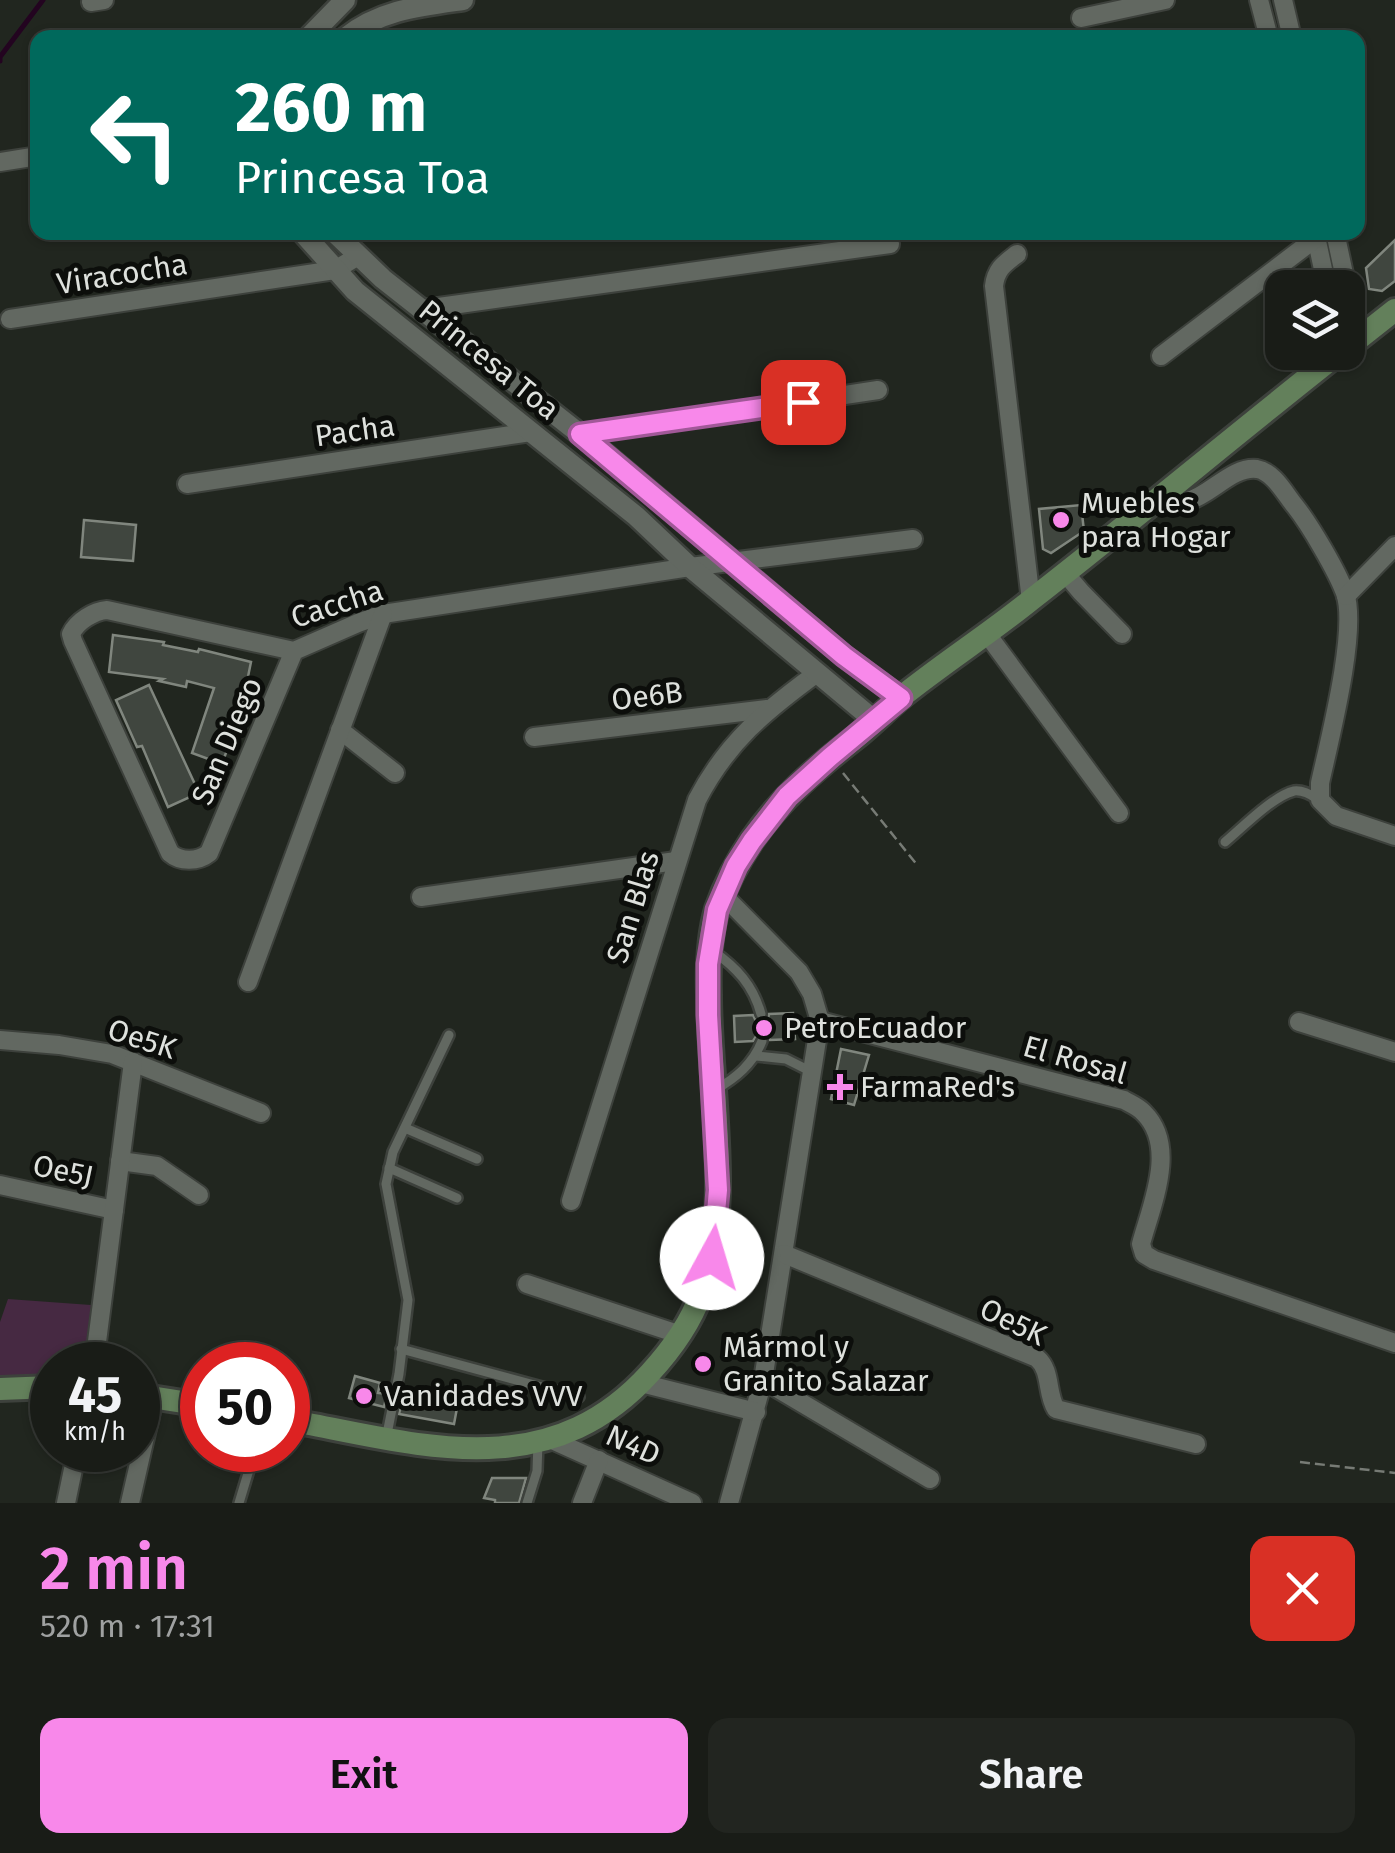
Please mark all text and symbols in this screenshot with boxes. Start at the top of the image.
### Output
text: 260 m [235,66,427,150]
icon: left [70,70,200,200]
text: Princesa Toa [235,151,490,205]
street label: Viracocha [54,246,190,302]
map controls [1265,270,1365,370]
button: layers [1265,270,1365,370]
street label: Princesa Toa [412,293,566,427]
pin [761,360,846,445]
icon: arrive [776,375,831,430]
street label: Pacha [313,408,397,454]
place label: Muebles para Hogar [1081,485,1231,555]
marker: Muebles para Hogar [1050,509,1072,531]
street label: Caccha [286,572,388,636]
street label: San Diego [184,672,270,810]
street label: Oe6B [609,674,685,718]
street label: San Blas [599,847,667,967]
place label: PetroEcuador [784,1010,967,1046]
street label: Oe5K [103,1011,181,1067]
marker: PetroEcuador [753,1017,775,1039]
street label: El Rosal [1019,1028,1131,1092]
place label: FarmaRed's [860,1069,1015,1105]
marker: FarmaRed's [829,1076,851,1098]
street label: Oe5J [29,1147,97,1195]
position arrow [660,1206,764,1310]
street label: Oe5K [974,1291,1052,1354]
place label: Mármol y Granito Salazar [723,1329,929,1399]
speed limit sign: 50 [180,1342,310,1472]
marker: Mármol y Granito Salazar [692,1353,714,1375]
text: 45 [68,1365,122,1425]
place label: Vanidades VVV [384,1378,583,1414]
marker: Vanidades VVV [353,1385,375,1407]
text: km/h [64,1417,126,1447]
street label: N4D [600,1417,666,1473]
text: 2 min [40,1533,188,1605]
button: close [1250,1536,1355,1641]
text: 520 m · 17:31 [40,1607,215,1645]
button: Exit [40,1718,688,1833]
button: Share [708,1718,1355,1833]

